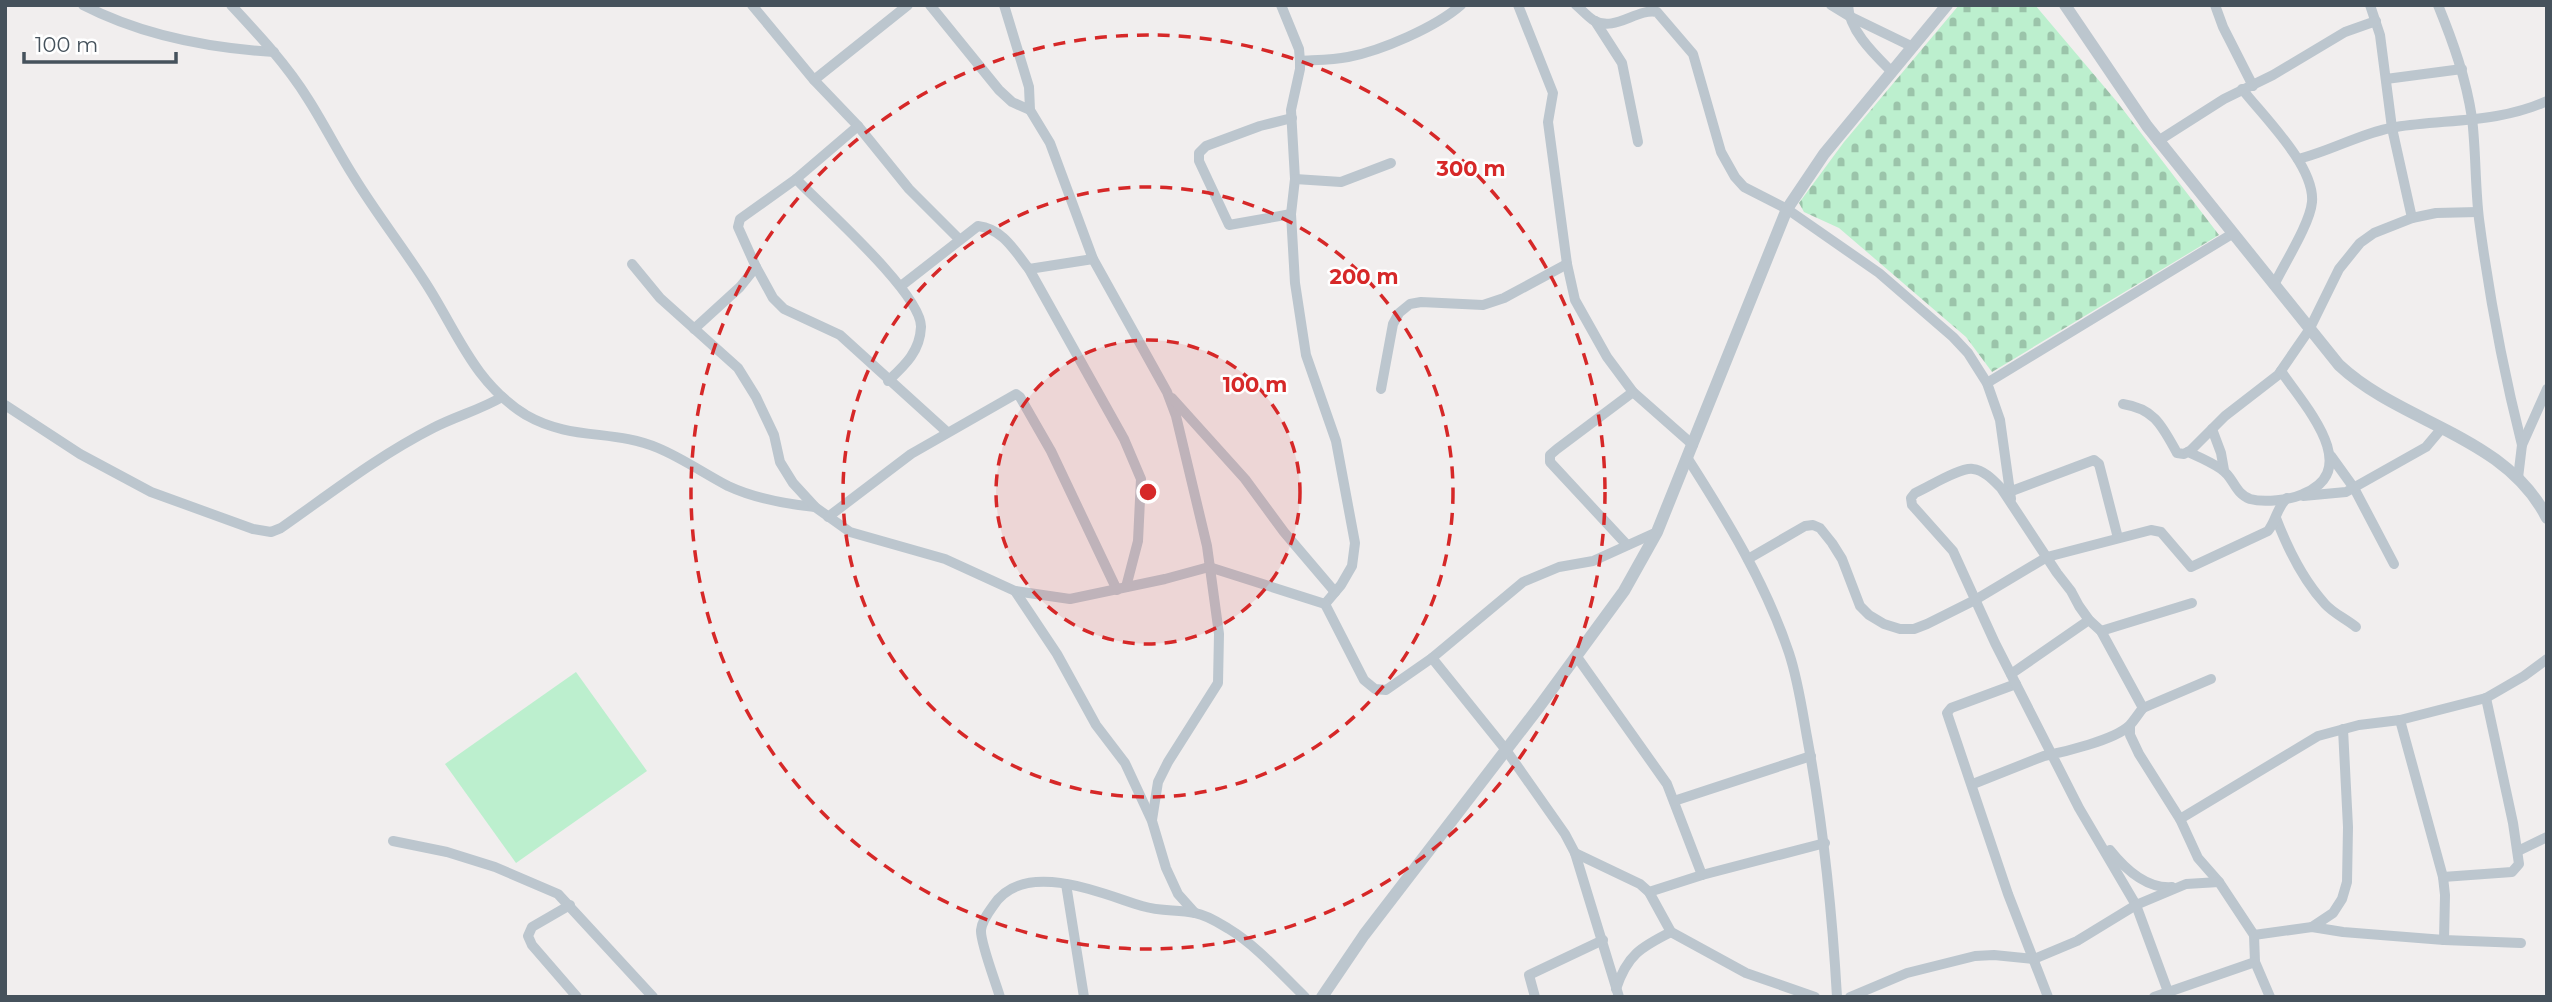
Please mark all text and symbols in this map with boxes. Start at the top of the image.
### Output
scale bar [24,21,177,65]
text: 100 m [35,32,98,57]
text: 300 m [1436,156,1505,181]
text: 200 m [1330,264,1398,289]
text: 100 m [1223,372,1287,397]
centre of rings [1136,480,1160,504]

